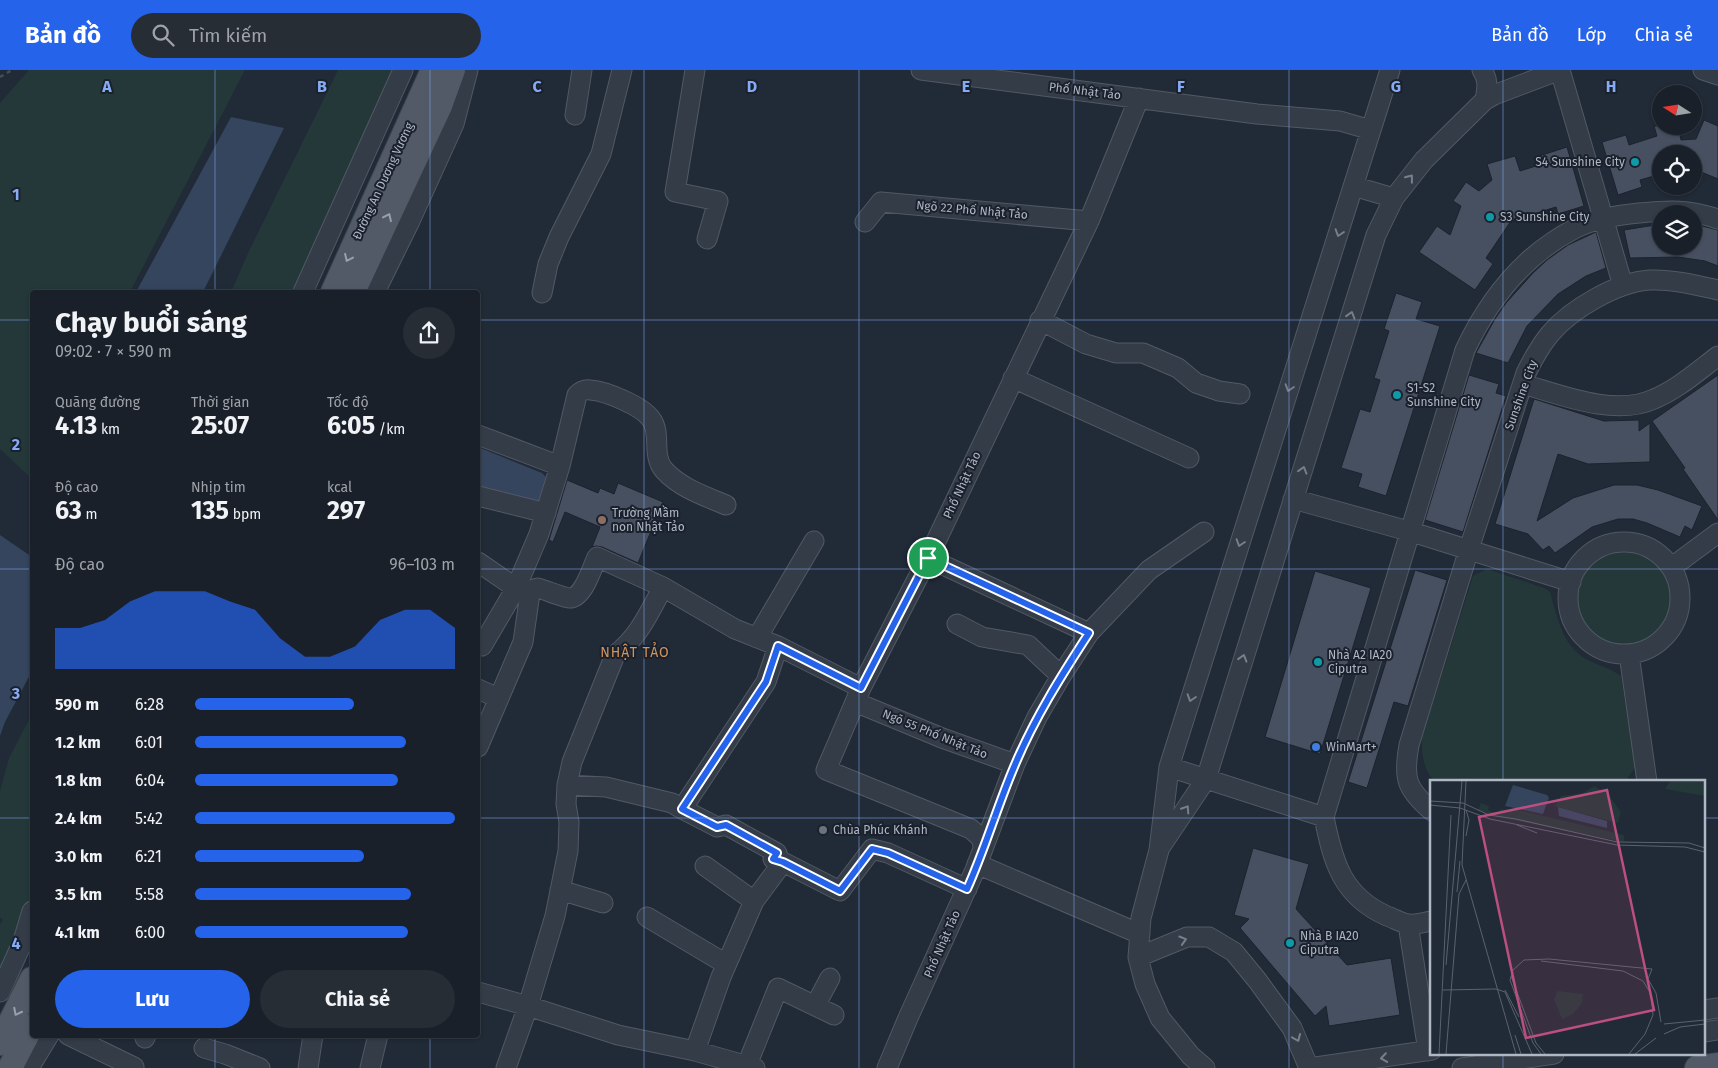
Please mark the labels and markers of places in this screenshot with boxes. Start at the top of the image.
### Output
place label: S4 Sunshine City [1535,155,1625,169]
marker: S4 Sunshine City [1629,156,1641,168]
place label: S3 Sunshine City [1500,210,1589,224]
marker: S3 Sunshine City [1484,211,1496,223]
place label: S1-S2 Sunshine City [1407,381,1481,409]
marker: S1-S2 Sunshine City [1391,389,1403,401]
place label: Trường Mầm non Nhật Tảo [612,505,685,534]
marker: Trường Mầm non Nhật Tảo [596,514,608,526]
pin [907,537,949,579]
place label: Nhà A2 IA20 Ciputra [1328,648,1393,676]
marker: Nhà A2 IA20 Ciputra [1312,656,1324,668]
place label: WinMart+ [1326,740,1377,754]
marker: WinMart+ [1310,741,1322,753]
place label: Chùa Phúc Khánh [833,823,928,837]
marker: Chùa Phúc Khánh [817,824,829,836]
place label: Nhà B IA20 Ciputra [1300,929,1359,957]
marker: Nhà B IA20 Ciputra [1284,937,1296,949]

